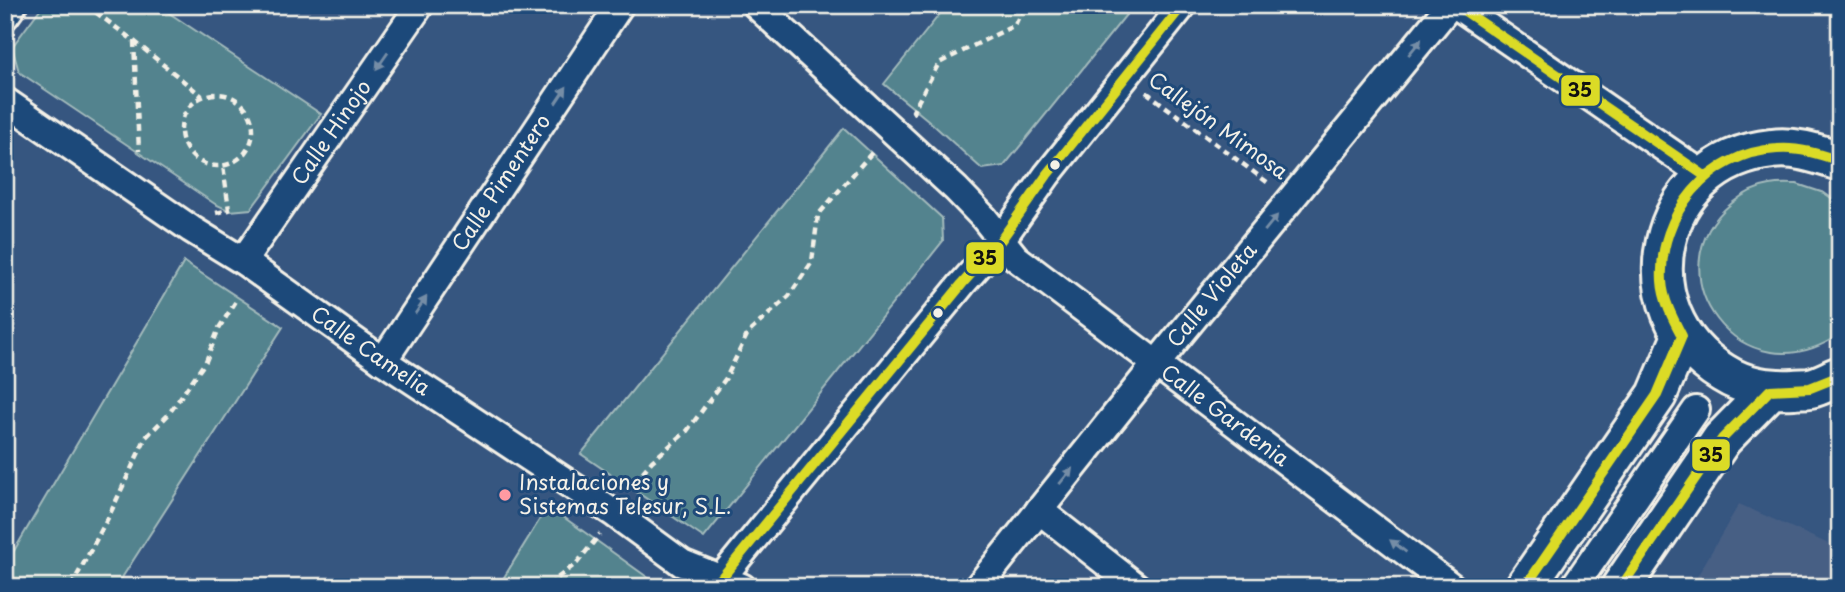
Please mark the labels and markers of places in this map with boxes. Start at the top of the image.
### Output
unlabelled marker [1048,158,1062,172]
unlabelled marker [931,306,945,320]
place label: Instalaciones y Sistemas Telesur, S.L. [519,465,731,521]
marker: Instalaciones y Sistemas Telesur, S.L. [497,487,513,503]

